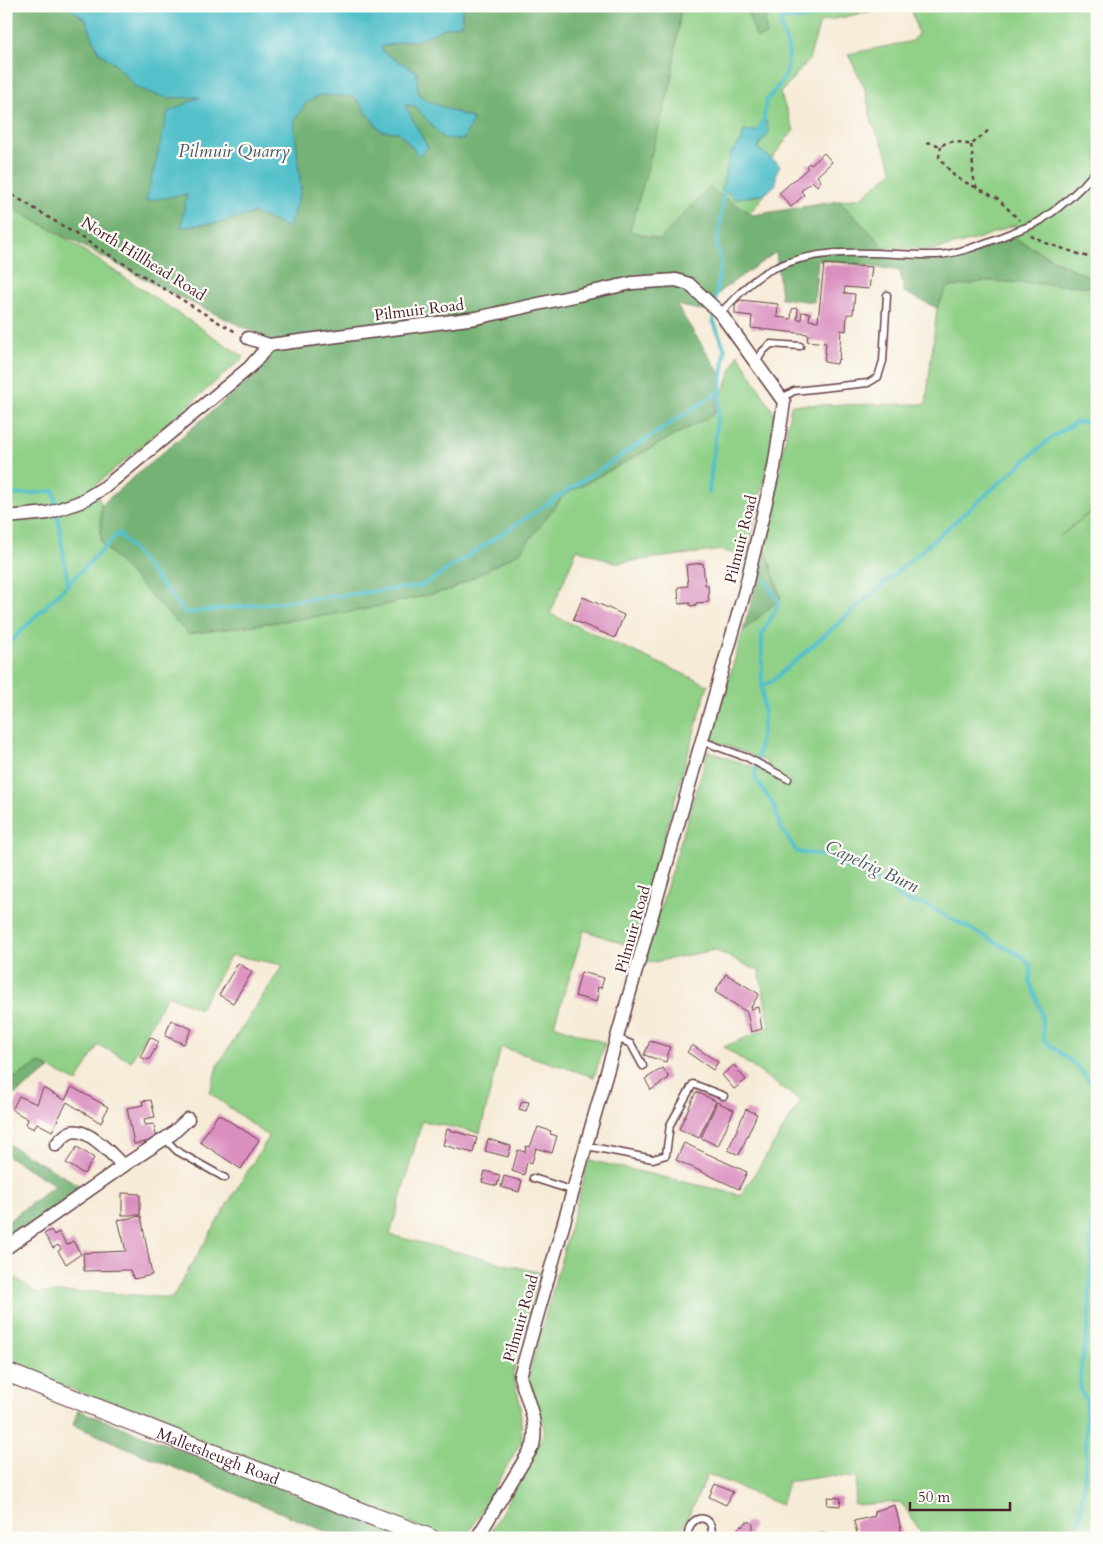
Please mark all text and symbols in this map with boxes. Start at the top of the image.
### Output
water label: Pilmuir Quarry [178,139,290,164]
street label: North Hillhead Road [77,212,210,306]
street label: Pilmuir Road [373,294,466,326]
street label: Pilmuir Road [719,492,763,586]
water label: Capelrig Burn [821,834,923,899]
street label: Pilmuir Road [610,882,656,976]
street label: Pilmuir Road [498,1271,544,1365]
street label: Malletsheugh Road [153,1422,283,1491]
scale bar [910,1479,1010,1511]
text: 50 m [918,1487,950,1507]

